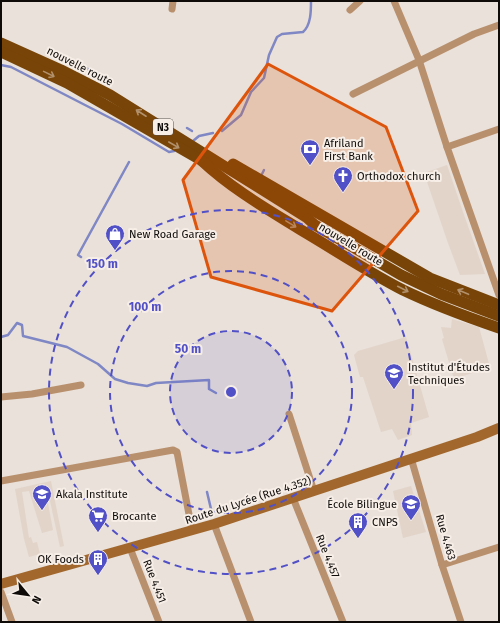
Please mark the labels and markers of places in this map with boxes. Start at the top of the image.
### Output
place label: Afriland First Bank [324,137,373,163]
bank icon: Afriland First Bank [299,138,321,166]
church icon: Orthodox church [332,165,354,193]
place label: Orthodox church [357,170,441,183]
shop icon: New Road Garage [104,223,126,251]
place label: New Road Garage [129,228,216,241]
place label: Institut d'Études Techniques [408,360,490,387]
school or university icon: Institut d'Études Techniques [383,362,405,390]
centre of rings [224,385,238,399]
school or university icon: Akala Institute [31,483,53,511]
place label: Akala Institute [56,488,128,501]
school or university icon: École Bilingue [400,493,422,521]
place label: École Bilingue [327,497,397,511]
supermarket icon: Brocante [87,505,109,533]
place label: Brocante [112,510,156,523]
building icon: CNPS [347,511,369,539]
place label: CNPS [372,516,398,529]
building icon: OK Foods [87,548,109,576]
place label: OK Foods [37,553,84,566]

